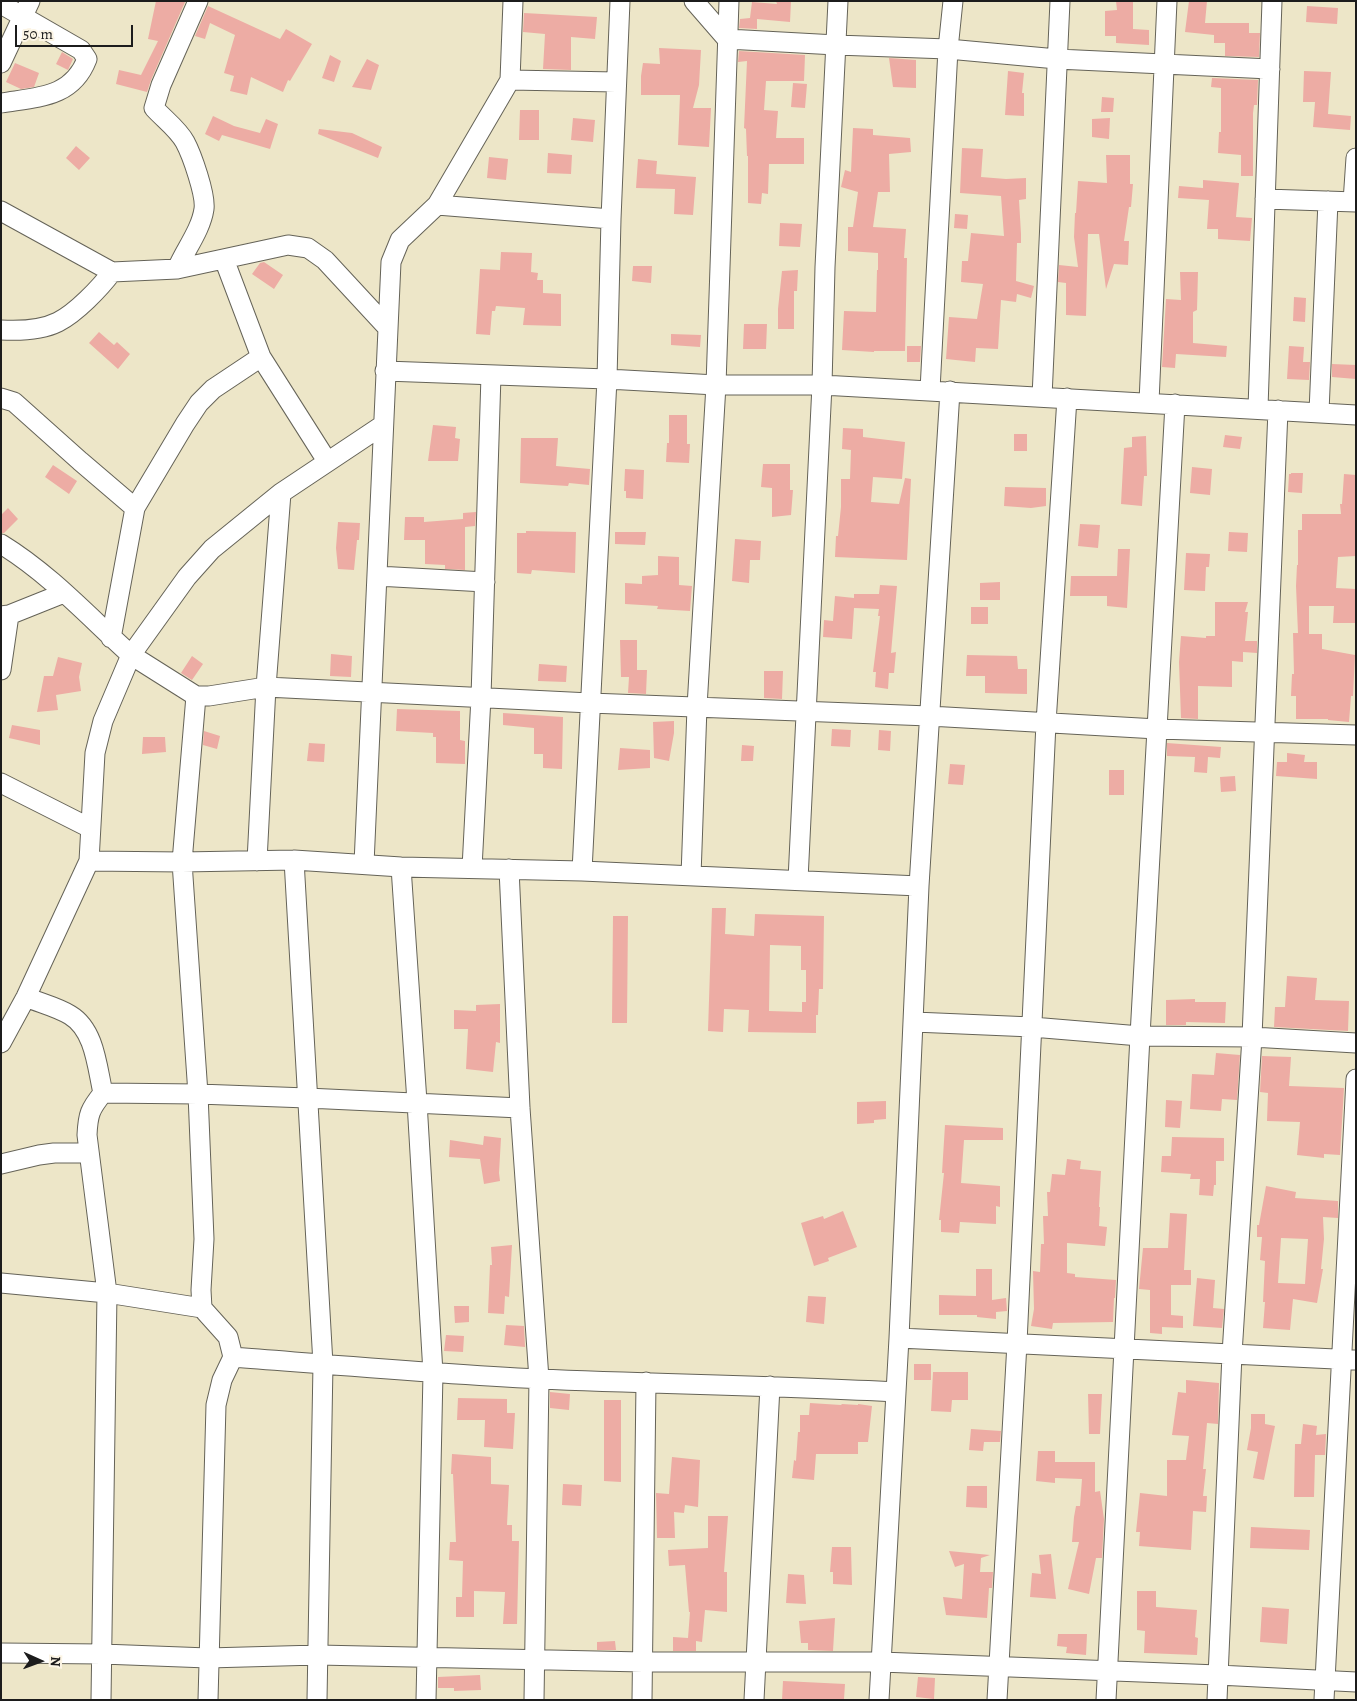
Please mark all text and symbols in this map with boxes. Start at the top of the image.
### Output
scale bar [18,15,135,47]
text: 50 m [23,24,53,44]
north arrow [15,1636,65,1686]
text: N [46,1656,65,1667]

